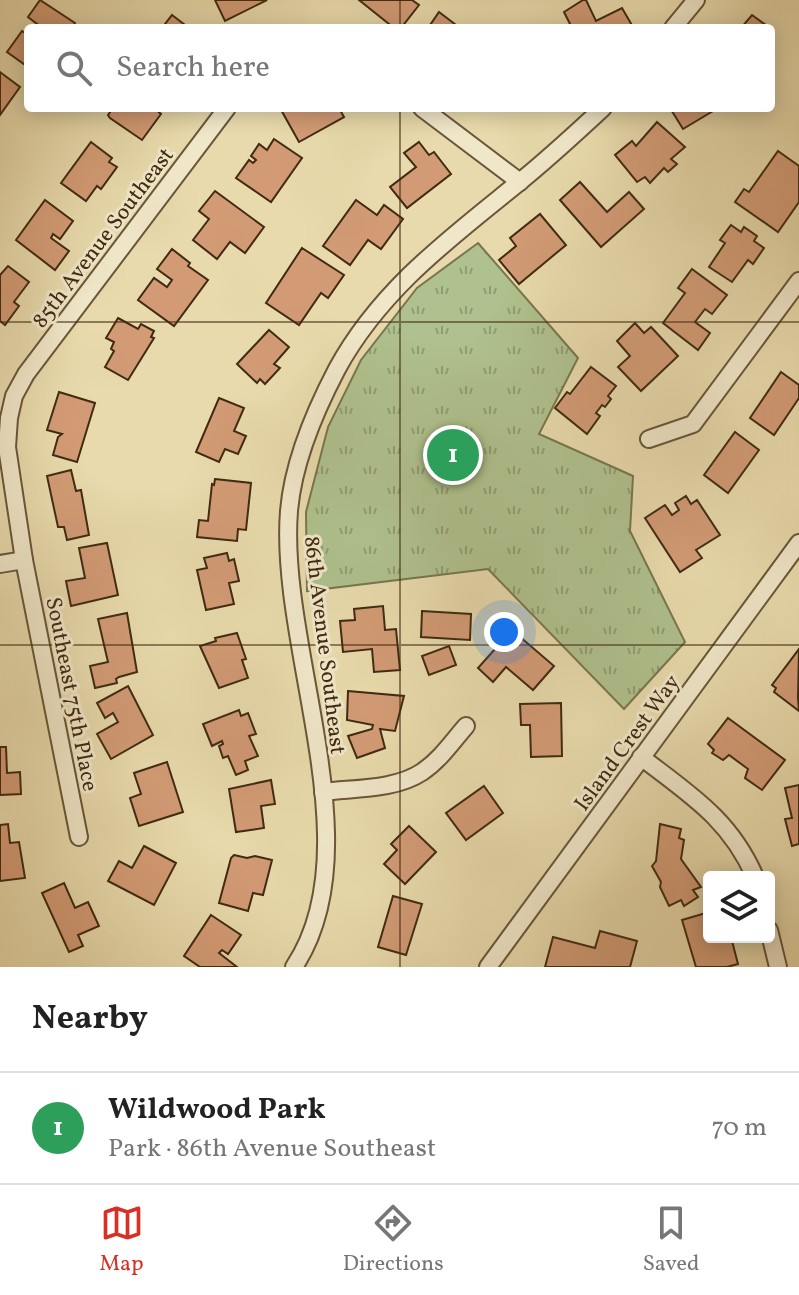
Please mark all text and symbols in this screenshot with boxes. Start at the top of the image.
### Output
search box [24,24,775,112]
icon: search [52,46,96,90]
text: Search here [116,47,270,89]
street label: 85th Avenue Southeast [26,142,182,335]
pin: 1 [427,425,479,485]
street label: 86th Avenue Southeast [295,534,352,756]
street label: Southeast 75th Place [37,595,105,794]
your location [484,612,524,652]
street label: Island Crest Way [568,669,688,818]
map controls [703,871,775,943]
button: layers [703,871,775,943]
text: Nearby [32,996,148,1043]
text: Wildwood Park [108,1089,326,1131]
text: 1 [53,1110,63,1146]
text: 70 m [712,1110,767,1146]
text: Park · 86th Avenue Southeast [108,1131,436,1167]
tab: Map [100,1201,144,1280]
tab: Directions [343,1201,444,1280]
tab: Saved [643,1201,699,1280]

